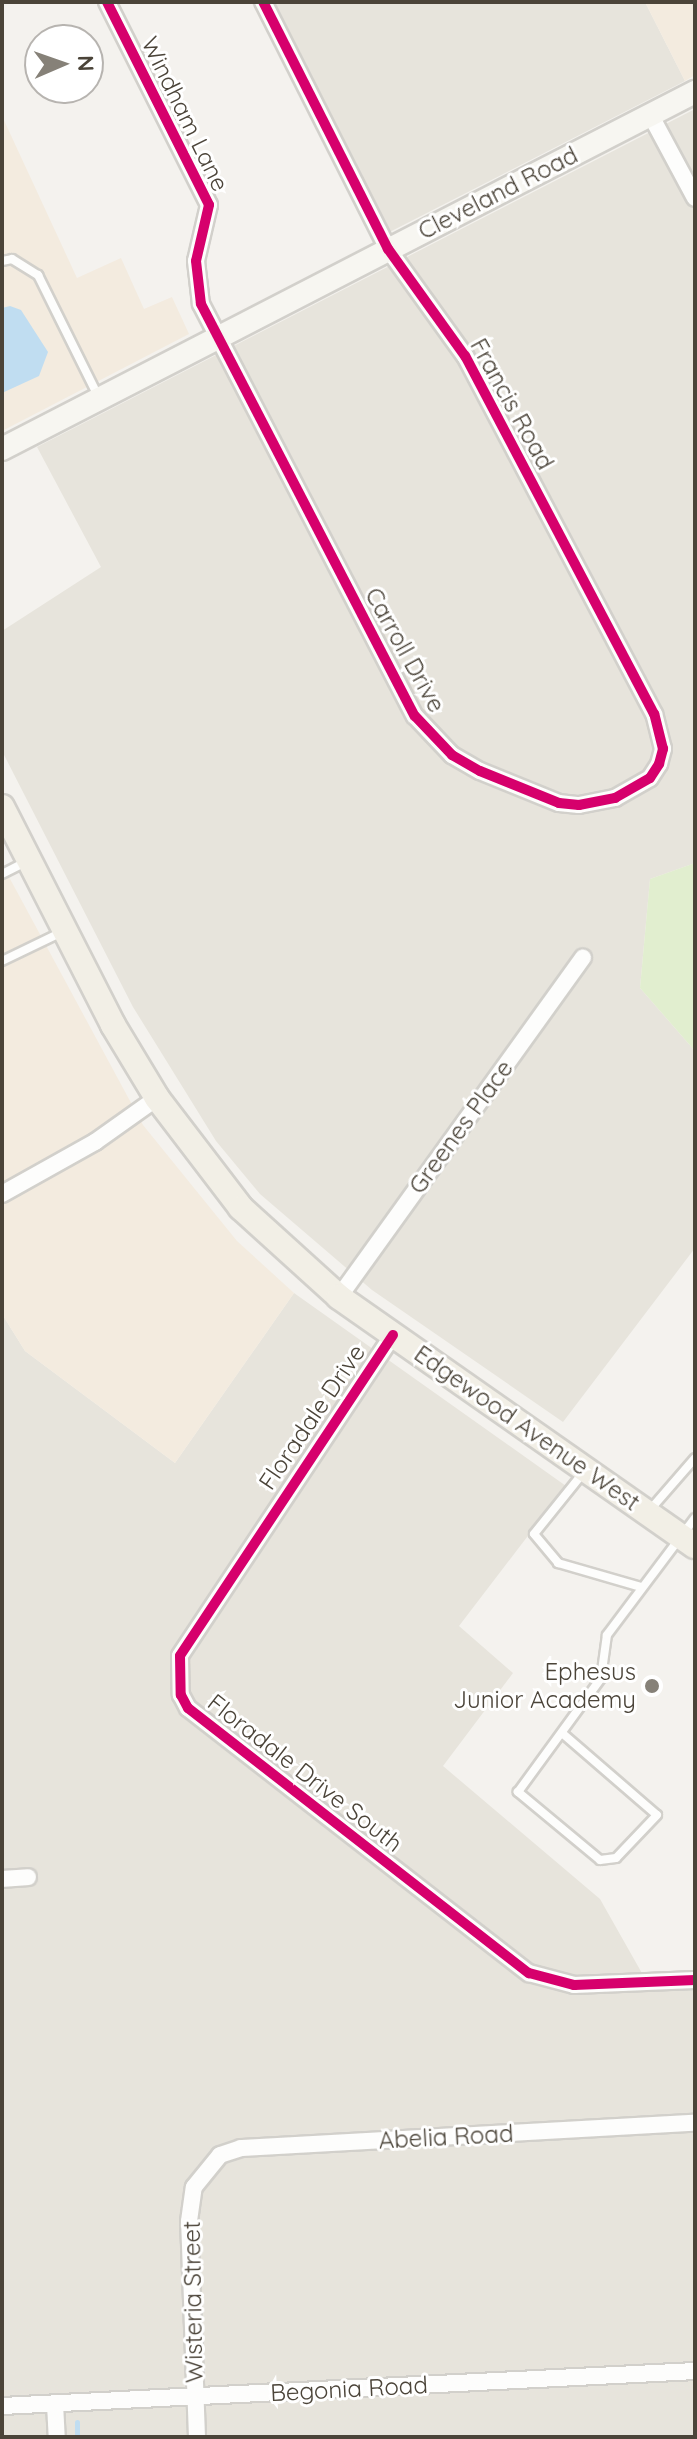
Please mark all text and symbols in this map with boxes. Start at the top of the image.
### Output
north arrow [24,24,104,104]
street label: Windham Lane [135,32,235,196]
text: N [72,55,100,72]
street label: Cleveland Road [413,140,583,246]
street label: Francis Road [464,333,560,475]
street label: Carroll Drive [359,583,451,717]
street label: Greenes Place [403,1055,519,1199]
street label: Floradale Drive [253,1339,371,1495]
street label: Edgewood Avenue West [409,1339,645,1517]
place label: Ephesus Junior Academy [453,1658,636,1714]
marker: Ephesus Junior Academy [643,1677,661,1695]
street label: Floradale Drive South [202,1688,408,1858]
street label: Abelia Road [378,2119,514,2155]
street label: Wisteria Street [177,2221,209,2383]
street label: Begonia Road [270,2370,428,2408]

